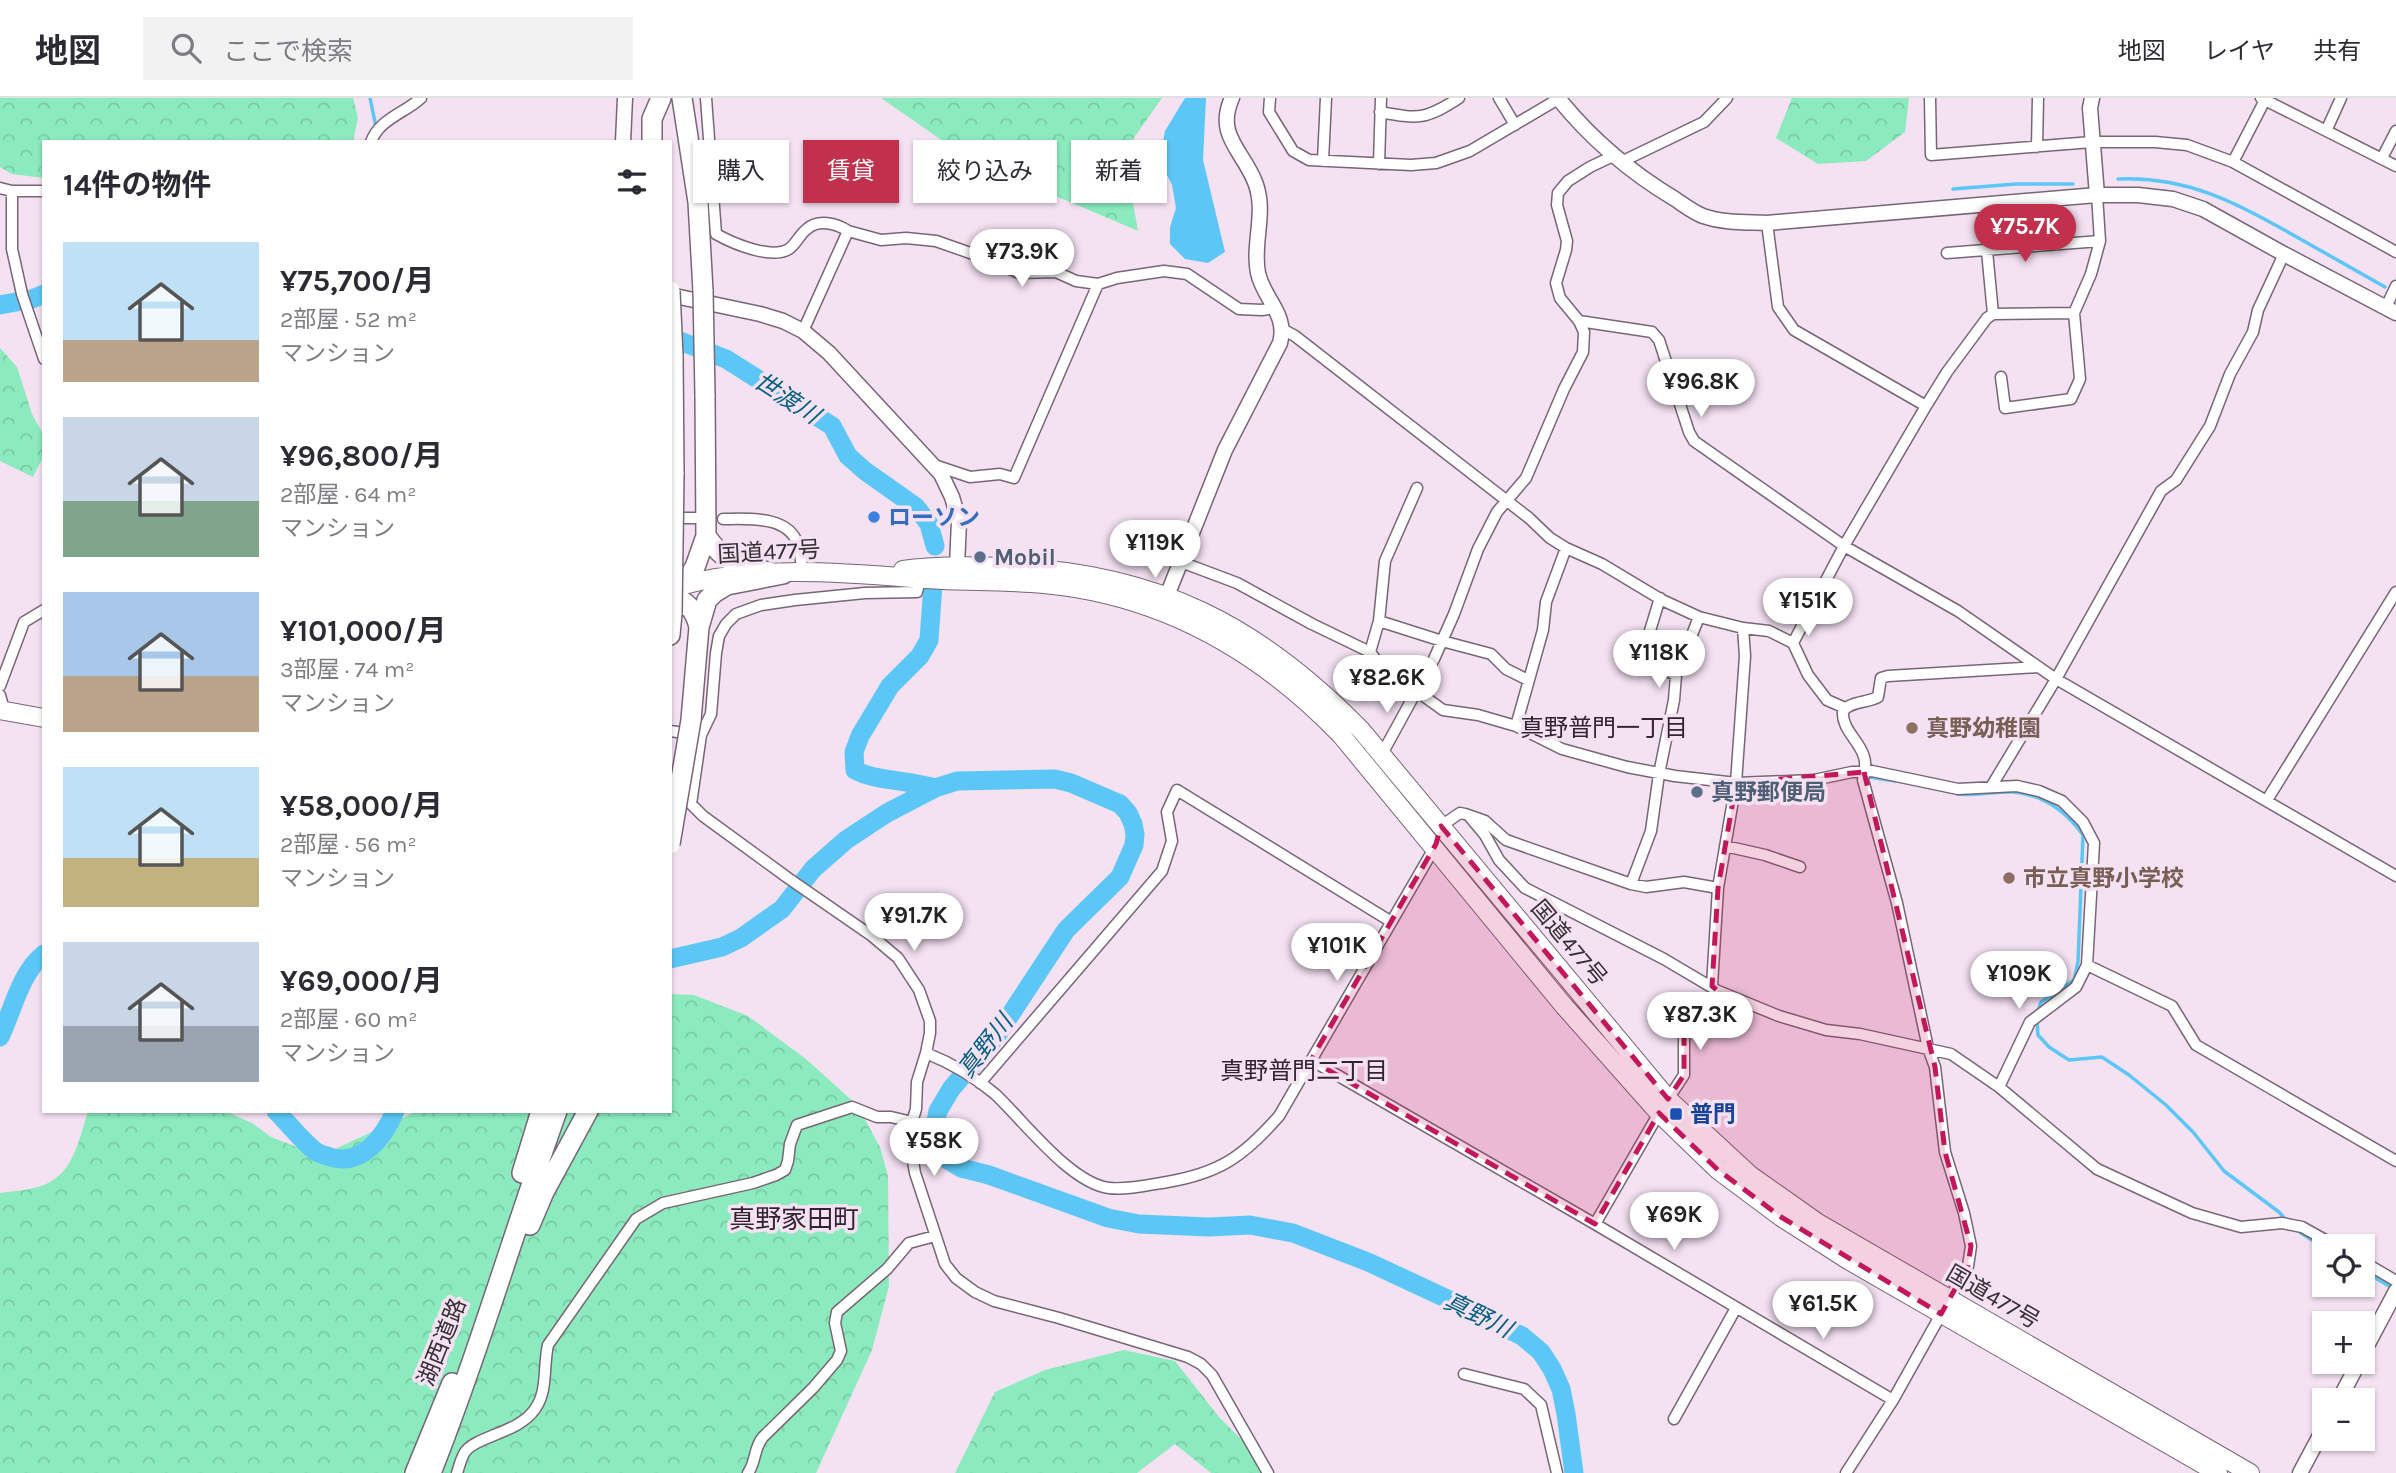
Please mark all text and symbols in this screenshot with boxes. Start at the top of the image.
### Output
search box [143,17,633,80]
icon: search [167,29,205,67]
text: 地図 [35,32,101,70]
text: ここで検索 [223,36,353,67]
text: 地図 [2118,37,2166,65]
text: レイヤ [2204,37,2275,65]
text: 共有 [2313,37,2361,65]
chip: 購入 [693,140,789,203]
chip: 賃貸 [803,140,899,203]
chip: 絞り込み [913,140,1057,203]
chip: 新着 [1071,140,1167,203]
icon: filters [613,163,651,201]
text: 14件の物件 [63,167,212,203]
pin: ¥75.7K [1968,204,2082,264]
text: ¥75.7K [1990,213,2060,240]
pin: ¥73.9K [965,230,1079,289]
text: ¥73.9K [985,238,1059,265]
text: ¥75,700/月 [280,263,435,299]
icon: home [119,270,203,354]
text: 2部屋 · 52 m² [280,306,417,333]
text: マンション [280,340,395,367]
pin: ¥96.8K [1644,360,1758,419]
water label: 世渡川 [749,367,827,431]
text: ¥96.8K [1663,368,1739,395]
text: ¥96,800/月 [280,438,443,474]
icon: home [119,445,203,529]
text: 2部屋 · 64 m² [280,481,417,508]
place label: ローソン [888,504,980,531]
marker: ローソン [866,509,882,525]
text: マンション [280,515,395,542]
pin: ¥119K [1106,520,1204,580]
text: ¥119K [1126,529,1184,556]
street label: 国道477号 [717,536,821,568]
place label: Mobil [994,544,1056,571]
marker: Mobil [972,549,988,565]
pin: ¥151K [1759,578,1857,638]
text: ¥151K [1779,587,1837,614]
text: ¥101,000/月 [280,613,447,649]
icon: home [119,620,203,704]
pin: ¥118K [1610,630,1708,690]
text: ¥118K [1629,639,1689,666]
text: 3部屋 · 74 m² [280,656,414,683]
pin: ¥82.6K [1330,656,1444,715]
text: ¥82.6K [1349,664,1425,691]
text: マンション [280,690,395,717]
district label: 真野普門一丁目 [1520,714,1688,742]
place label: 真野幼稚園 [1926,715,2041,742]
marker: 真野幼稚園 [1904,720,1920,736]
place label: 真野郵便局 [1711,779,1826,806]
marker: 真野郵便局 [1689,784,1705,800]
text: ¥58,000/月 [280,788,443,824]
icon: home [119,795,203,879]
text: 2部屋 · 56 m² [280,831,417,858]
text: マンション [280,865,395,892]
place label: 市立真野小学校 [2023,865,2184,892]
marker: 市立真野小学校 [2001,870,2017,886]
pin: ¥91.7K [857,894,971,953]
street label: 国道477号 [1525,895,1613,991]
text: ¥91.7K [880,902,948,929]
pin: ¥101K [1288,924,1386,983]
text: ¥101K [1307,932,1367,959]
pin: ¥109K [1970,951,2068,1011]
text: ¥109K [1986,960,2052,987]
text: ¥69,000/月 [280,963,443,999]
icon: home [119,970,203,1054]
pin: ¥87.3K [1643,992,1757,1052]
text: ¥87.3K [1663,1001,1737,1028]
text: 2部屋 · 60 m² [280,1006,417,1033]
water label: 真野川 [952,1007,1020,1083]
text: マンション [280,1040,395,1067]
district label: 真野普門二丁目 [1220,1057,1388,1085]
place label: 普門 [1690,1101,1736,1128]
marker: 普門 [1668,1106,1684,1122]
pin: ¥58K [893,1118,975,1178]
text: ¥58K [906,1127,962,1154]
pin: ¥69K [1633,1192,1715,1252]
text: ¥69K [1646,1201,1702,1228]
district label: 真野家田町 [729,1204,859,1235]
map controls [2312,1234,2375,1451]
button: locate [2312,1234,2375,1297]
street label: 国道477号 [1941,1259,2045,1335]
pin: ¥61.5K [1766,1282,1880,1341]
water label: 真野川 [1440,1287,1519,1345]
text: ¥61.5K [1788,1290,1858,1317]
street label: 湖西道路 [412,1294,472,1390]
button: + [2312,1311,2375,1374]
button: − [2312,1388,2375,1451]

